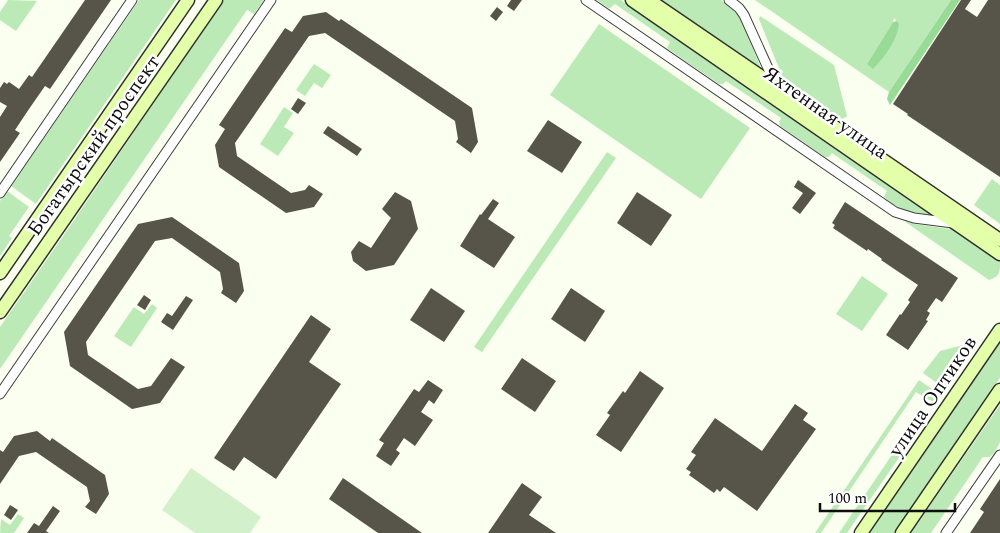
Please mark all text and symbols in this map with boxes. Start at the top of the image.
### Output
street label: Богатырский проспект [20,49,168,242]
street label: Яхтенная улица [757,59,894,167]
street label: улица Оптиков [881,330,984,464]
scale bar [820,480,955,512]
text: 100 m [828,487,867,510]

